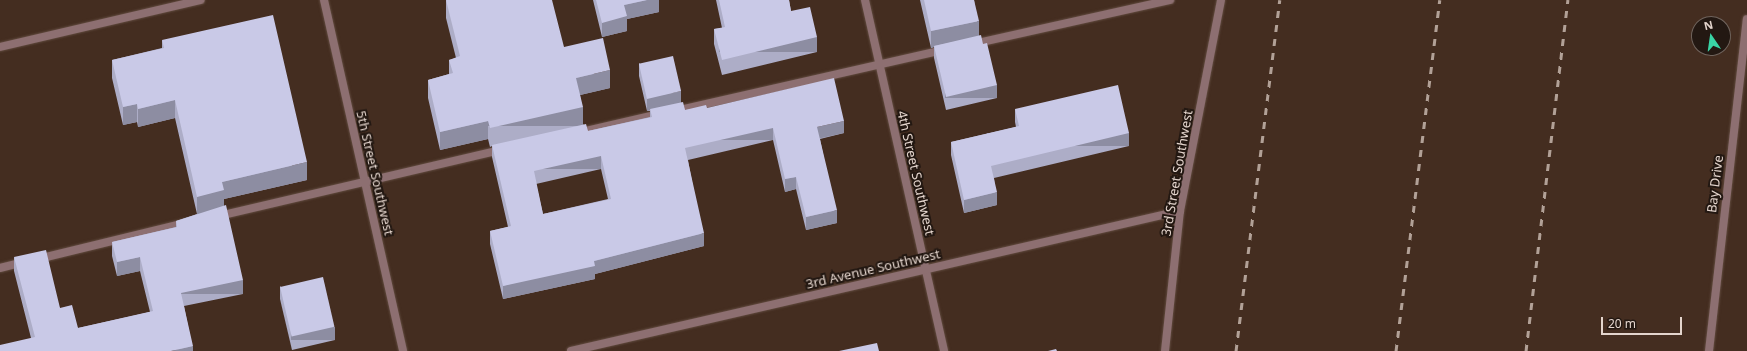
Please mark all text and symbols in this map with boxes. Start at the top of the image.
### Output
north arrow [1691,16,1731,56]
text: N [1702,16,1714,33]
street label: 5th Street Southwest [353,109,397,237]
street label: 4th Street Southwest [894,109,938,237]
street label: 3rd Street Southwest [1158,109,1196,237]
street label: Bay Drive [1704,154,1726,214]
street label: 3rd Avenue Southwest [804,246,942,292]
scale bar [1603,309,1684,335]
text: 20 m [1608,315,1636,332]

